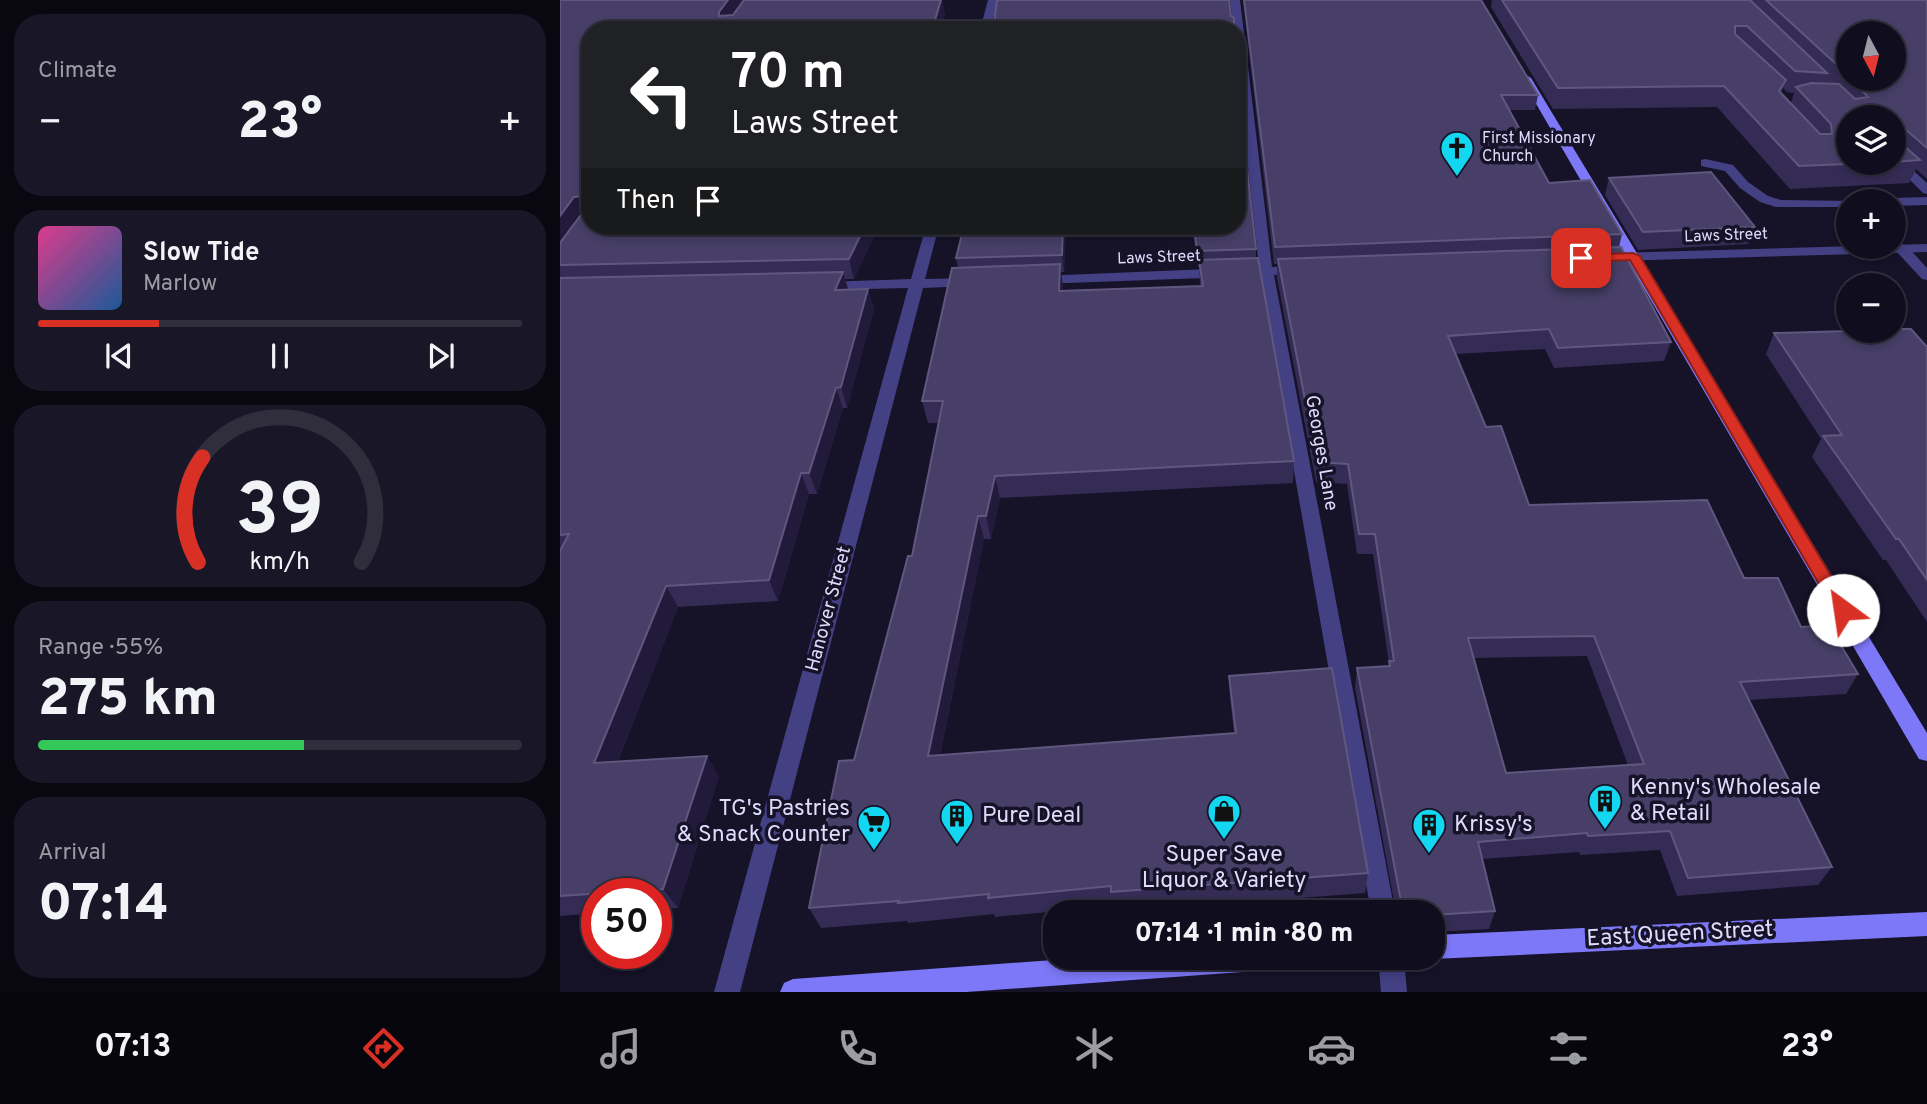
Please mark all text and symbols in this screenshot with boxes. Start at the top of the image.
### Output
north arrow [1836,21,1906,91]
map controls [1836,21,1906,343]
text: 70 m [731,44,845,106]
icon: left [616,49,707,140]
text: Climate [38,57,117,86]
text: 23° [238,91,322,157]
text: − [38,100,63,149]
text: + [497,100,522,149]
text: Laws Street [731,105,899,145]
button: layers [1836,105,1906,175]
church icon: First Missionary Church [1438,129,1476,178]
place label: First Missionary Church [1482,129,1596,167]
icon: arrive [689,182,727,220]
text: Then [616,185,675,218]
button: + [1836,189,1906,259]
street label: Laws Street [1684,225,1768,247]
pin [1551,228,1611,288]
text: Slow Tide [143,237,260,270]
icon: arrive [1562,239,1600,277]
street label: Laws Street [1117,247,1201,269]
text: Marlow [143,270,217,299]
button: − [1836,273,1906,343]
icon: previous [100,337,138,375]
icon: pause [261,337,299,375]
icon: next [422,337,460,375]
street label: Georges Lane [1299,393,1343,513]
text: 39 [236,468,324,560]
street label: Hanover Street [801,544,857,674]
text: km/h [250,547,310,579]
position arrow [1806,573,1880,647]
text: Range · 55% [38,634,163,663]
text: 275 km [38,668,218,734]
place label: Kenny's Wholesale & Retail [1630,774,1821,829]
building icon: Kenny's Wholesale & Retail [1586,782,1624,831]
shop icon: Super Save Liquor & Variety [1205,792,1243,841]
place label: TG's Pastries & Snack Counter [677,795,850,850]
building icon: Pure Deal [938,797,976,846]
place label: Pure Deal [982,802,1081,831]
supermarket icon: TG's Pastries & Snack Counter [855,803,893,852]
building icon: Krissy's [1410,806,1448,855]
place label: Krissy's [1454,811,1533,840]
text: Arrival [38,839,107,868]
place label: Super Save Liquor & Variety [1142,841,1306,896]
text: 07:14 [38,873,169,939]
speed limit sign: 50 [581,878,672,969]
street label: East Queen Street [1586,916,1774,954]
text: 07:14 · 1 min · 80 m [1135,918,1353,951]
icon: directions [359,1024,408,1073]
icon: music [596,1024,645,1073]
icon: phone [833,1024,882,1073]
icon: climate [1070,1024,1119,1073]
icon: car [1307,1024,1356,1073]
icon: filters [1544,1024,1593,1073]
text: 07:13 [94,1028,171,1068]
text: 23° [1781,1028,1833,1068]

